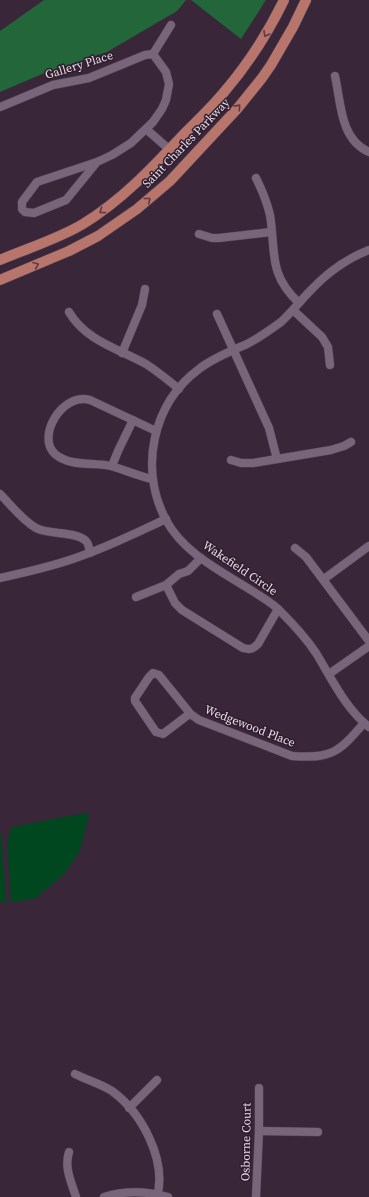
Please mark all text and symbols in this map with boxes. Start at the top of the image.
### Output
one-way arrow [263,30,270,37]
street label: Gallery Place [43,47,115,83]
street label: Saint Charles Parkway [139,94,234,191]
one-way arrow [234,104,241,112]
one-way arrow [143,198,150,205]
one-way arrow [99,206,106,214]
one-way arrow [31,262,39,270]
street label: Wakefield Circle [199,537,281,599]
street label: Wedgewood Place [202,701,298,751]
street label: Osborne Court [237,1102,255,1181]

